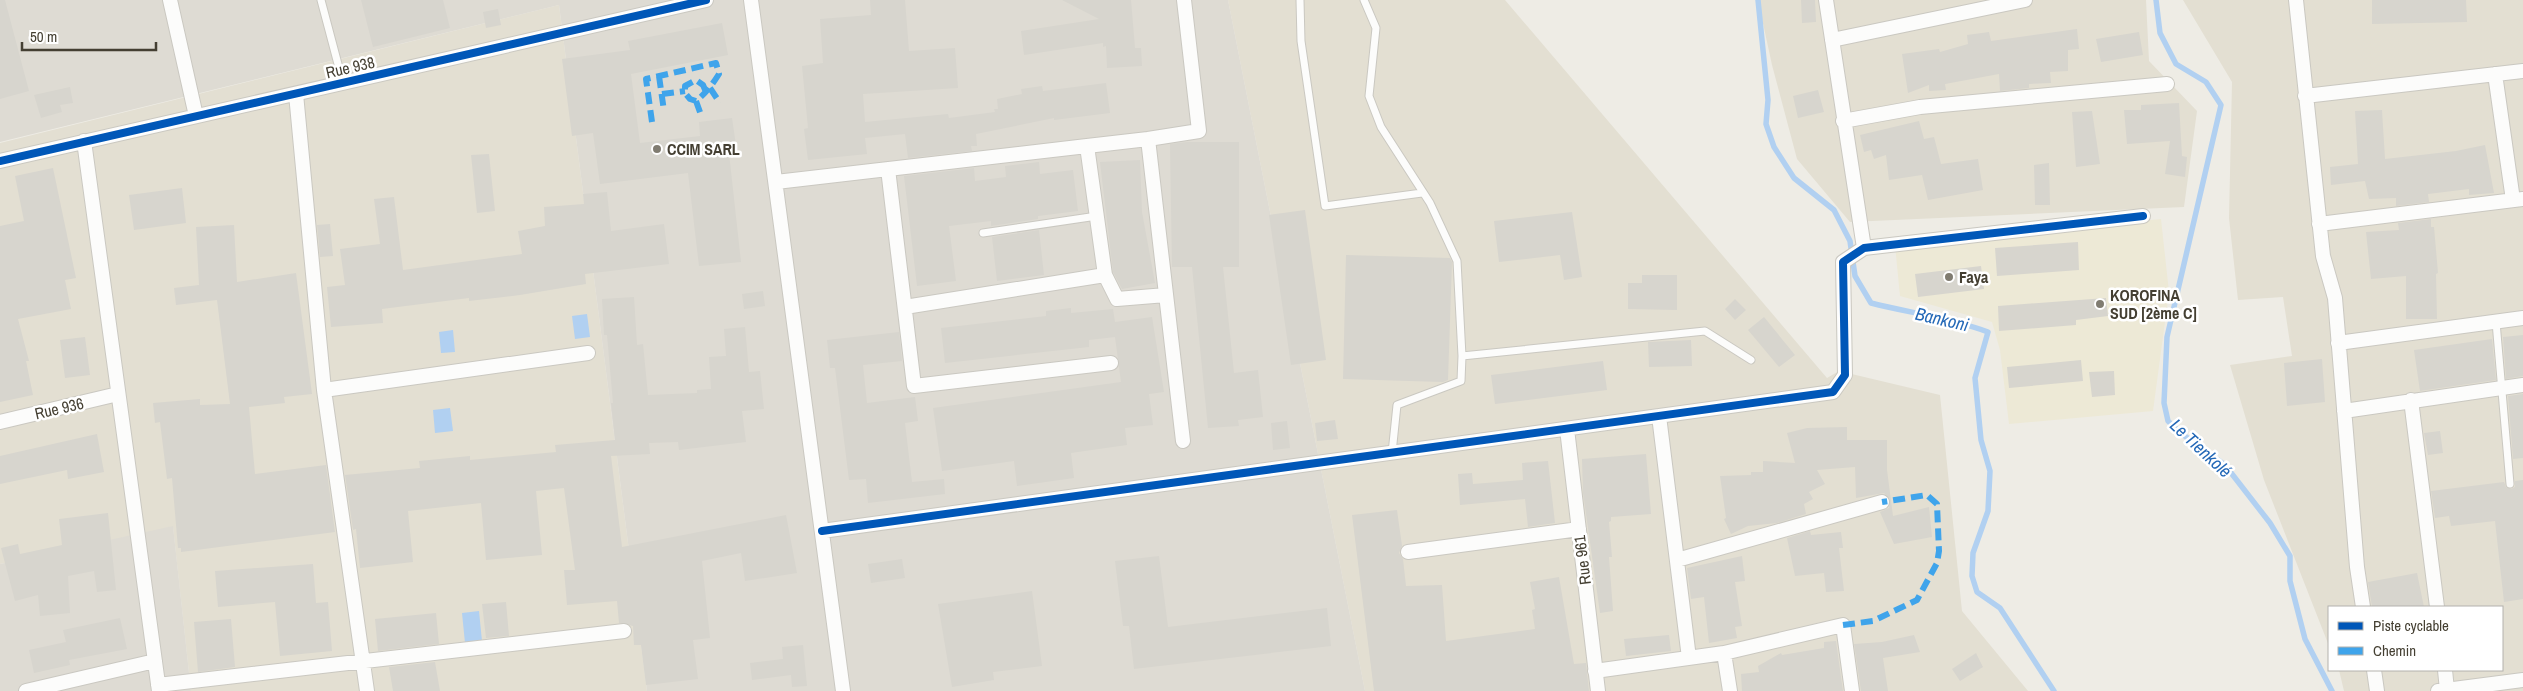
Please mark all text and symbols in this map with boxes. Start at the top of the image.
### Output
scale bar [22,20,156,52]
text: 50 m [30,26,57,47]
street label: Rue 938 [323,51,377,83]
place label: CCIM SARL [667,138,740,160]
marker: CCIM SARL [651,143,663,155]
place label: Faya [1959,266,1989,288]
marker: Faya [1943,271,1955,283]
place label: KOROFINA SUD [2ème C] [2110,284,2197,324]
marker: KOROFINA SUD [2ème C] [2094,298,2106,310]
water label: Bankoni [1913,301,1971,337]
street label: Rue 936 [32,392,86,424]
water label: Le Tienkolé [2165,413,2237,483]
street label: Rue 961 [1568,533,1596,586]
legend [2328,606,2503,671]
text: Piste cyclable [2373,615,2449,636]
text: Chemin [2373,640,2416,661]

